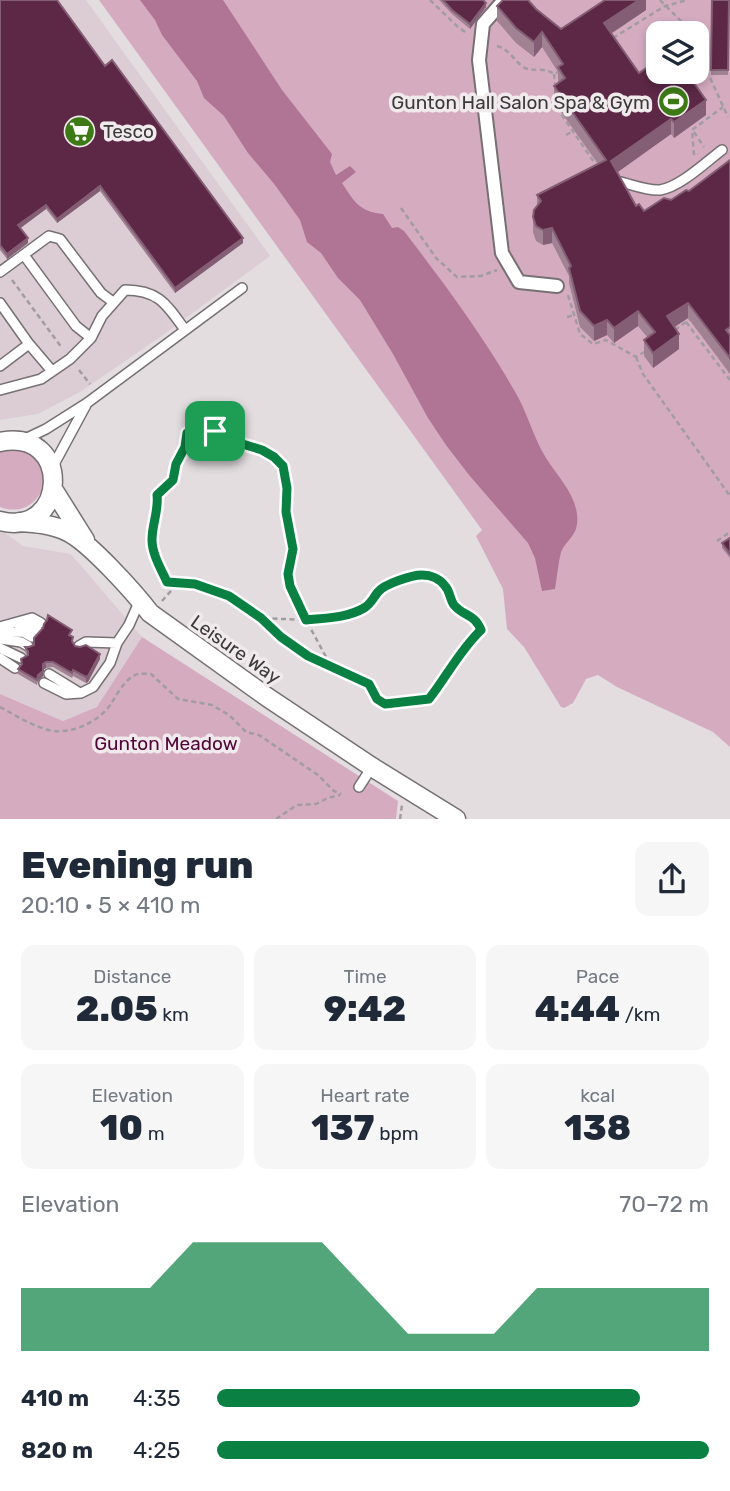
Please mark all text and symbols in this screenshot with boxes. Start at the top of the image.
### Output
map controls [646,21,709,84]
button: layers [646,21,709,84]
sports icon: Gunton Hall Salon Spa & Gym [656,85,690,119]
place label: Gunton Hall Salon Spa & Gym [391,91,650,114]
supermarket icon: Tesco [63,114,97,148]
place label: Tesco [103,120,154,143]
pin [185,401,245,461]
icon: arrive [196,412,234,450]
street label: Leisure Way [186,610,285,689]
park label: Gunton Meadow [94,732,238,755]
text: Evening run [21,842,254,888]
button: share [635,842,709,916]
text: 20:10 · 5 × 410 m [21,891,200,919]
text: Distance [93,965,171,988]
text: Time [343,965,387,988]
text: Pace [576,965,619,988]
text: 2.05 [76,988,158,1030]
text: 9:42 [324,988,406,1030]
text: 4:44 [535,988,620,1030]
text: km [158,1003,189,1026]
text: /km [620,1003,661,1026]
text: Elevation [92,1084,173,1107]
text: Heart rate [320,1084,410,1107]
text: kcal [580,1084,615,1107]
text: 10 [100,1107,143,1149]
text: 137 [311,1107,375,1149]
text: 138 [564,1107,631,1149]
text: m [143,1122,165,1145]
text: bpm [375,1122,419,1145]
text: Elevation [21,1190,120,1218]
text: 70–72 m [619,1190,709,1218]
text: 410 m [21,1384,89,1412]
text: 4:35 [133,1384,181,1412]
text: 820 m [21,1436,93,1464]
text: 4:25 [133,1436,180,1464]

